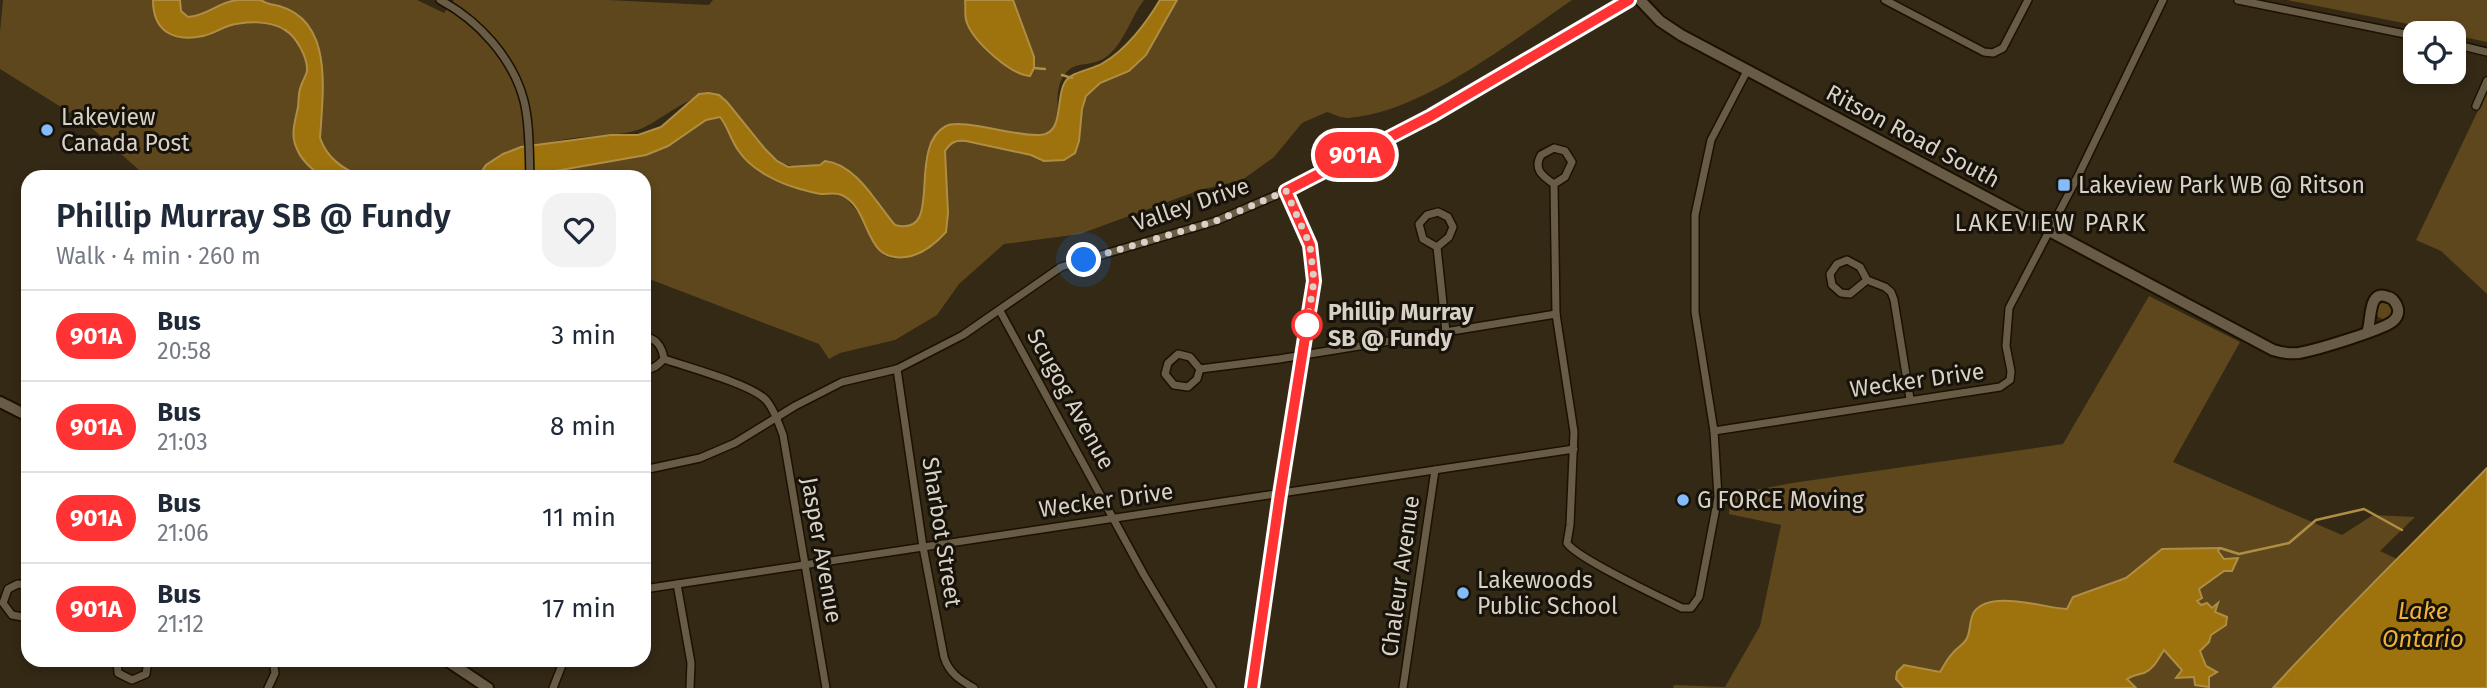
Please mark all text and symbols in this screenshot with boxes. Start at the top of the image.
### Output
map controls [2403,21,2466,84]
button: locate [2403,21,2466,84]
street label: Ritson Road South [1821,78,2005,194]
place label: Lakeview Canada Post [61,103,190,157]
marker: Lakeview Canada Post [39,122,55,138]
line badge: 901A [1306,132,1404,178]
text: 901A [1329,141,1381,169]
street label: Valley Drive [1129,171,1253,237]
place label: Lakeview Park WB @ Ritson [2078,171,2365,199]
marker: Lakeview Park WB @ Ritson [2056,177,2072,193]
button: heart [542,193,616,267]
text: Phillip Murray SB @ Fundy [56,196,451,236]
district label: LAKEVIEW PARK [1954,209,2148,237]
text: Walk · 4 min · 260 m [56,242,261,270]
your location [1066,242,1101,277]
place label: Phillip Murray SB @ Fundy [1328,298,1475,352]
text: Bus [157,306,201,337]
marker: Phillip Murray SB @ Fundy [1292,310,1322,340]
text: 3 min [551,320,616,351]
text: 901A [70,322,122,350]
street label: Scugog Avenue [1021,324,1121,474]
text: 20:58 [157,337,211,365]
street label: Wecker Drive [1848,357,1986,403]
text: Bus [157,397,201,428]
text: 8 min [550,411,616,442]
text: 901A [70,413,122,441]
text: 21:03 [157,428,208,456]
street label: Sharbot Street [916,455,968,610]
street label: Jasper Avenue [795,475,849,625]
street label: Wecker Drive [1037,477,1175,523]
place label: G FORCE Moving [1697,486,1864,514]
text: Bus [157,488,201,519]
marker: G FORCE Moving [1675,492,1691,508]
street label: Chaleur Avenue [1375,494,1425,658]
text: 11 min [542,502,616,533]
text: 901A [70,504,122,532]
text: 21:06 [157,519,209,547]
place label: Lakewoods Public School [1477,566,1618,620]
text: Bus [157,579,201,610]
marker: Lakewoods Public School [1455,585,1471,601]
text: 17 min [541,593,616,624]
text: 901A [70,595,122,623]
water label: Lake Ontario [2382,597,2464,653]
text: 21:12 [157,610,204,638]

